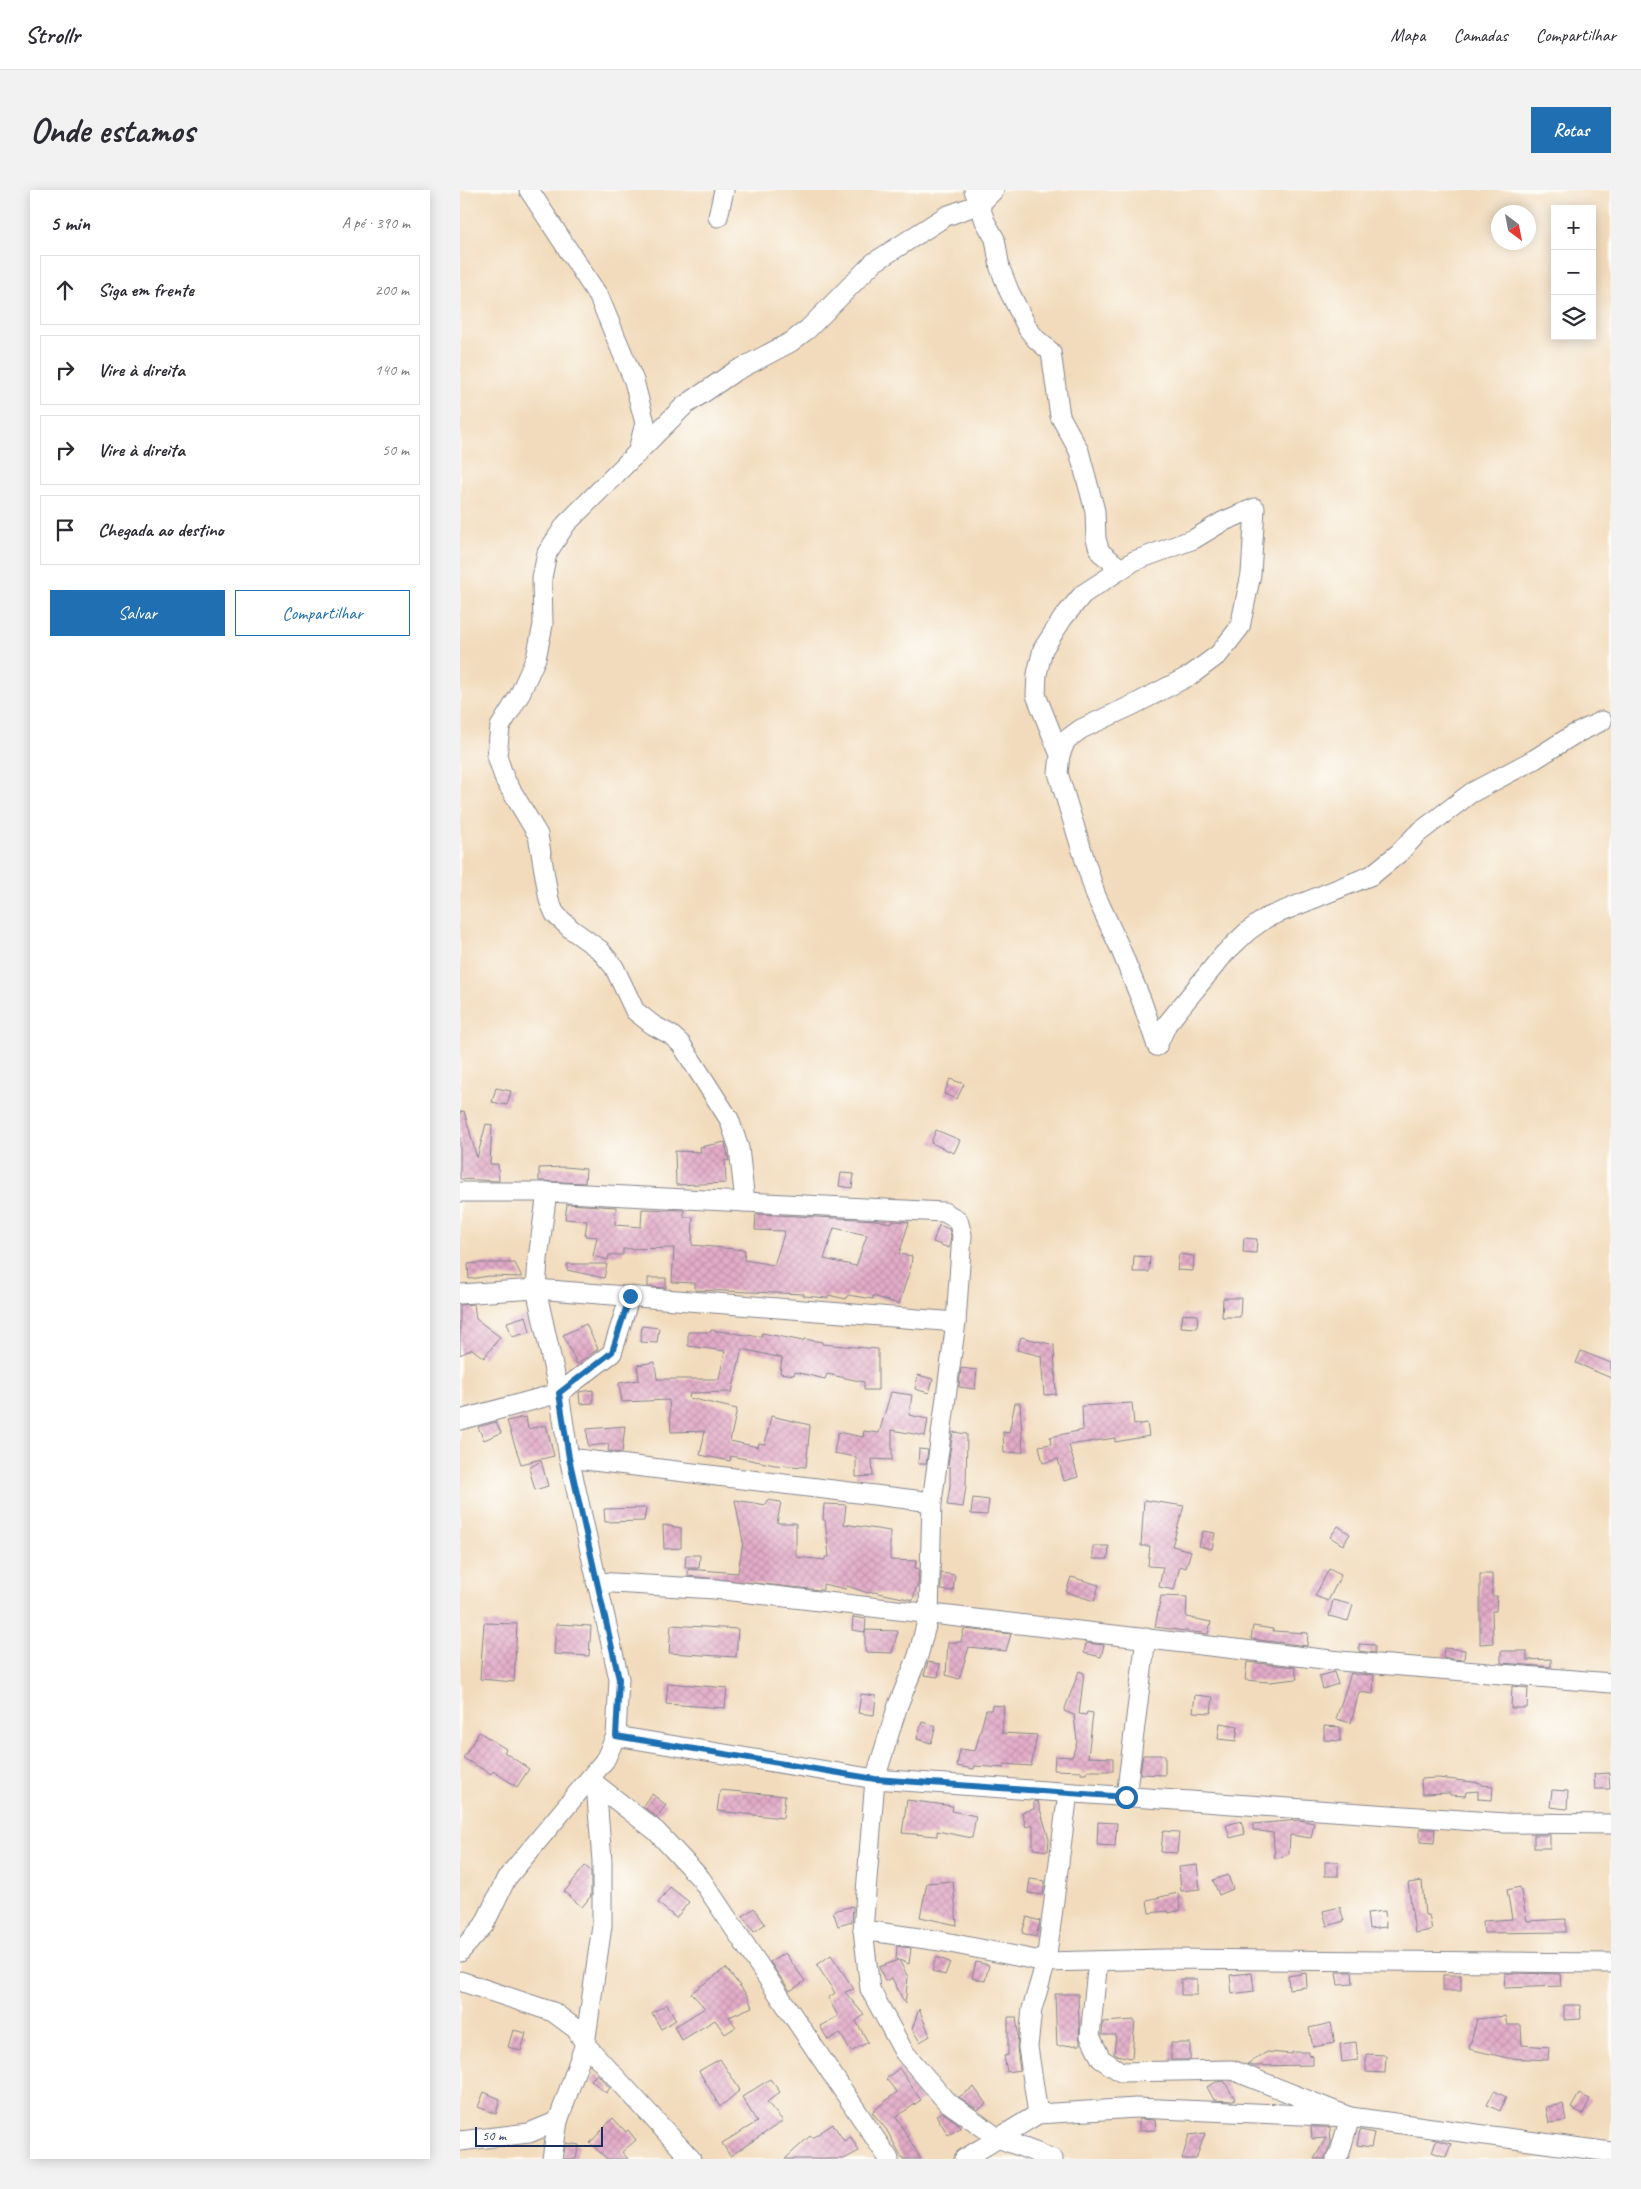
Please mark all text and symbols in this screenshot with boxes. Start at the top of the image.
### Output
text: Strollr [25,20,80,50]
text: Mapa [1391,24,1425,46]
text: Camadas [1453,24,1508,46]
text: Compartilhar [1536,24,1616,46]
button: Rotas [1531,107,1611,153]
text: Onde estamos [30,108,195,153]
north arrow [1491,205,1536,250]
map controls [1551,205,1596,340]
button: + [1551,205,1596,250]
text: 5 min [50,210,90,236]
text: A pé · 390 m [342,213,410,233]
button: − [1551,250,1596,295]
icon: ahead [51,276,79,304]
text: Siga em frente [98,278,194,302]
text: 200 m [375,280,409,300]
button: layers [1551,295,1596,340]
icon: right [51,356,79,384]
text: Vire à direita [98,358,185,382]
text: 140 m [375,360,409,380]
icon: right [51,436,79,464]
text: Vire à direita [98,438,185,462]
text: 50 m [382,440,409,460]
icon: arrive [51,516,79,544]
text: Chegada ao destino [98,518,224,542]
button: Salvar [50,590,225,636]
button: Compartilhar [235,590,410,636]
route end [619,1285,642,1308]
route start [1115,1786,1138,1809]
scale bar [475,2124,602,2147]
text: 50 m [482,2127,506,2144]

